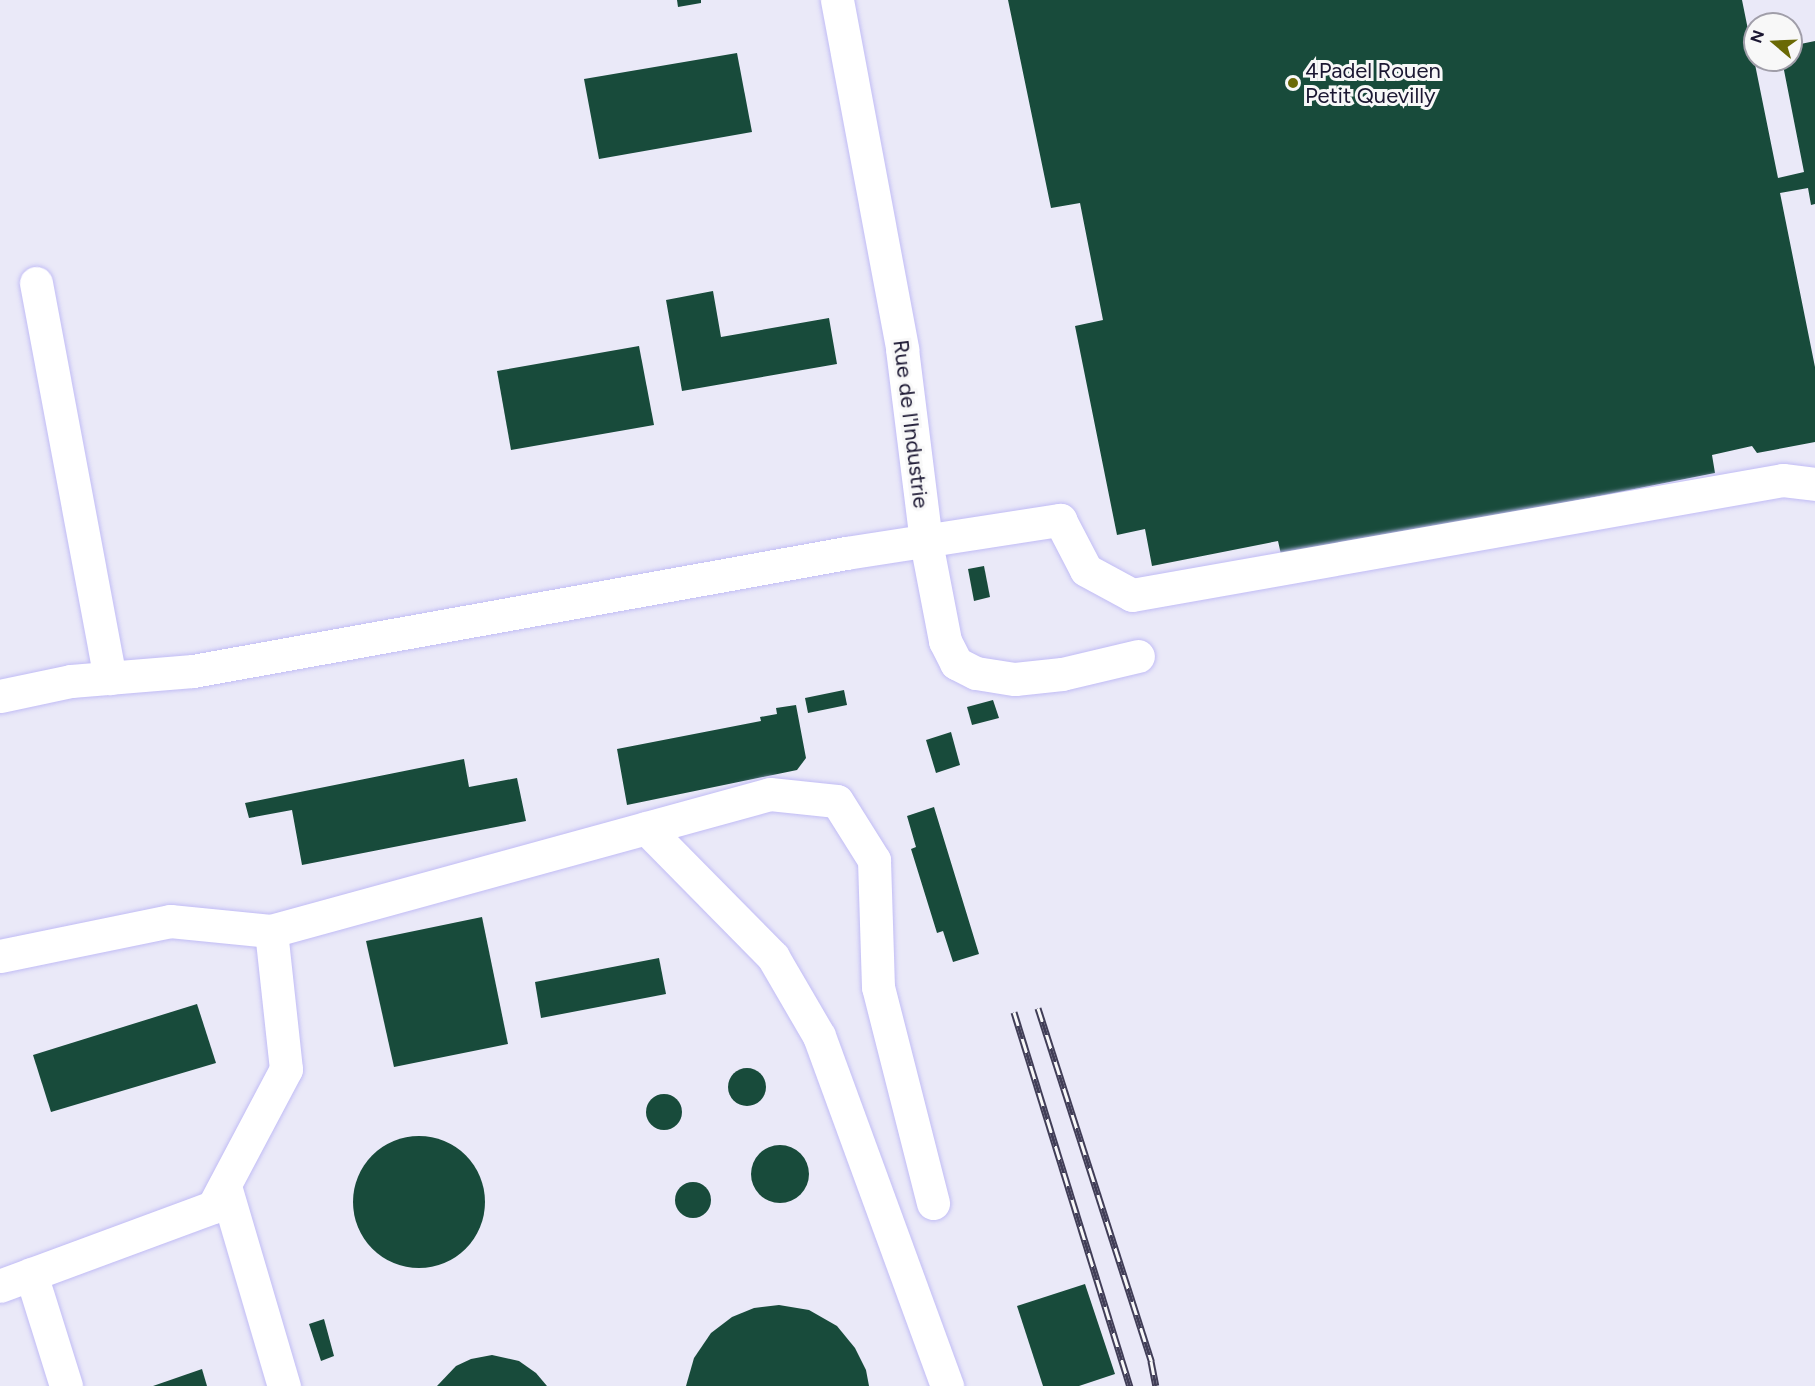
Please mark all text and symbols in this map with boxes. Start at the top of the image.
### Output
north arrow [1743,12,1803,72]
text: N [1746,28,1768,46]
place label: 4Padel Rouen Petit Quevilly [1305,57,1441,108]
marker: 4Padel Rouen Petit Quevilly [1286,76,1300,90]
street label: Rue de l'Industrie [888,338,934,510]

